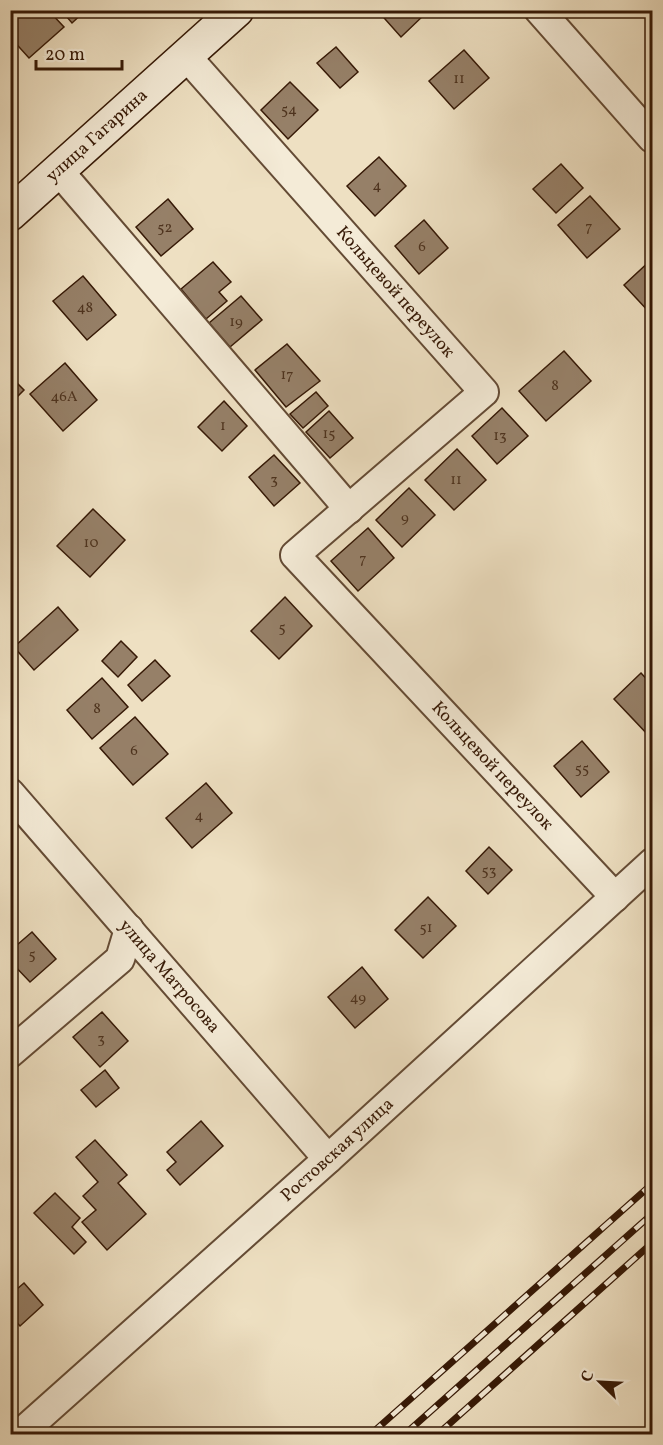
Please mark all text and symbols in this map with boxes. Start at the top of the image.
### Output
scale bar [36,33,122,71]
text: 20 m [45,43,85,68]
house number: 11 [453,69,465,90]
street label: улица Гагарина [41,83,153,188]
house number: 54 [281,100,297,121]
house number: 4 [373,176,382,197]
house number: 7 [585,217,593,238]
house number: 52 [157,218,173,239]
street label: Кольцевой переулок [330,221,461,364]
house number: 6 [418,237,426,258]
house number: 48 [77,298,93,319]
house number: 19 [229,312,243,333]
house number: 17 [280,365,294,386]
house number: 8 [551,376,559,397]
house number: 46А [51,387,78,408]
house number: 1 [220,416,226,437]
house number: 15 [322,424,336,445]
house number: 13 [493,426,507,447]
house number: 3 [270,470,278,491]
house number: 11 [450,470,462,491]
house number: 9 [401,508,409,529]
house number: 10 [84,533,98,554]
house number: 7 [359,549,367,570]
house number: 5 [278,618,286,639]
street label: Кольцевой переулок [426,696,559,836]
house number: 8 [93,699,101,720]
house number: 6 [130,741,138,762]
house number: 55 [575,759,589,780]
house number: 4 [195,806,204,827]
house number: 53 [482,861,496,882]
street label: улица Матросова [113,914,226,1039]
house number: 51 [419,918,433,939]
house number: 5 [28,945,36,966]
house number: 49 [350,988,366,1009]
house number: 3 [97,1029,105,1050]
street label: Ростовская улица [275,1092,400,1208]
north arrow [570,1352,630,1412]
text: С [576,1368,600,1386]

